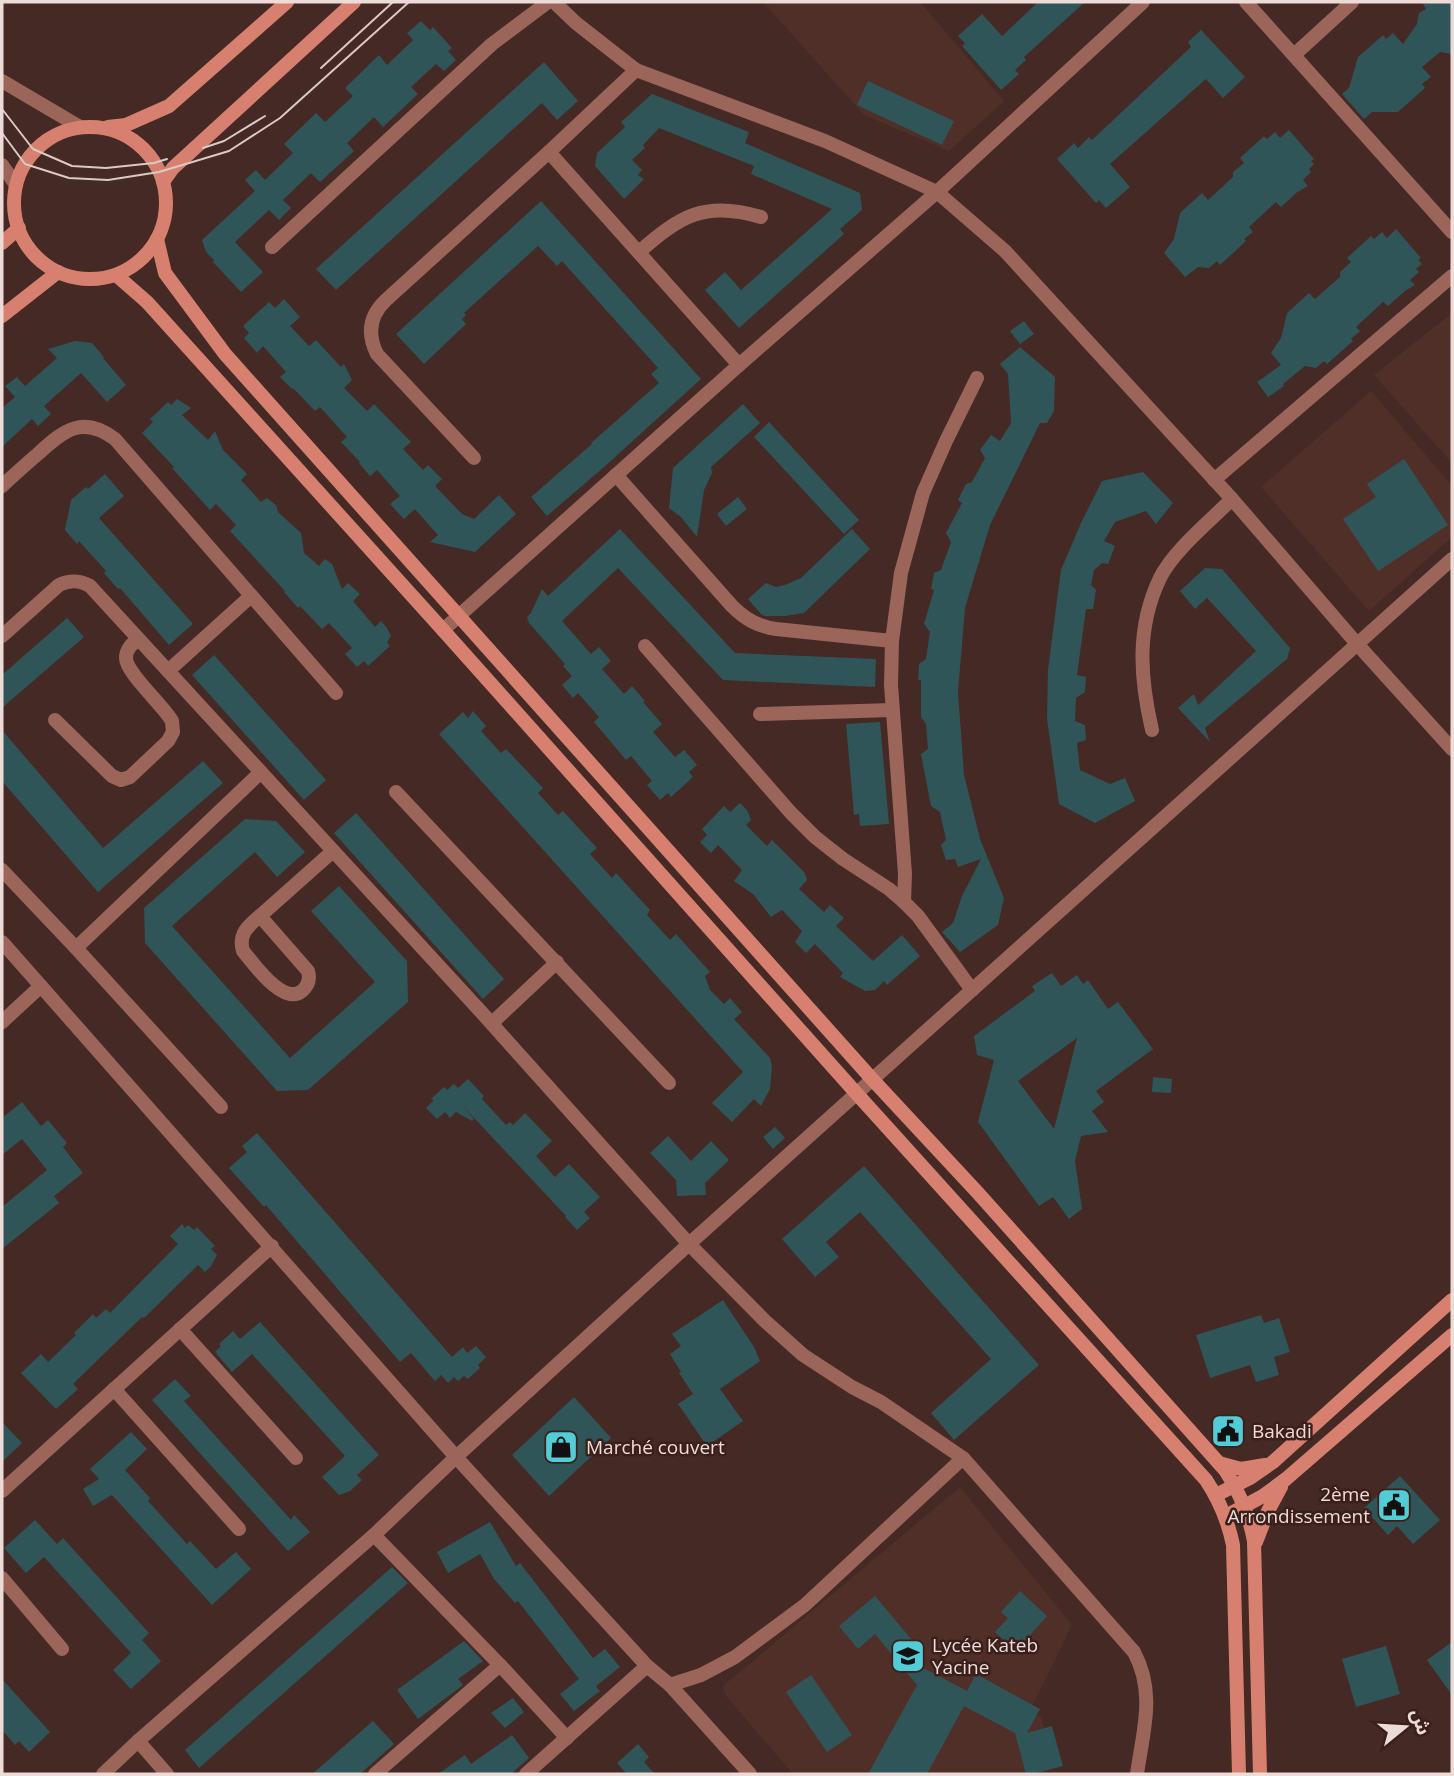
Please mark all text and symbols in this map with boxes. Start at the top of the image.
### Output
public building icon: Bakadi [1209,1412,1247,1450]
place label: Bakadi [1252,1418,1312,1444]
shop icon: Marché couvert [542,1428,580,1466]
place label: Marché couvert [586,1434,725,1460]
place label: 2ème Arrondissement [1227,1481,1370,1529]
public building icon: 2ème Arrondissement [1375,1486,1413,1524]
place label: Lycée Kateb Yacine [932,1632,1038,1680]
school or university icon: Lycée Kateb Yacine [889,1637,927,1675]
north arrow [1370,1692,1440,1762]
text: ش [1405,1705,1438,1738]

